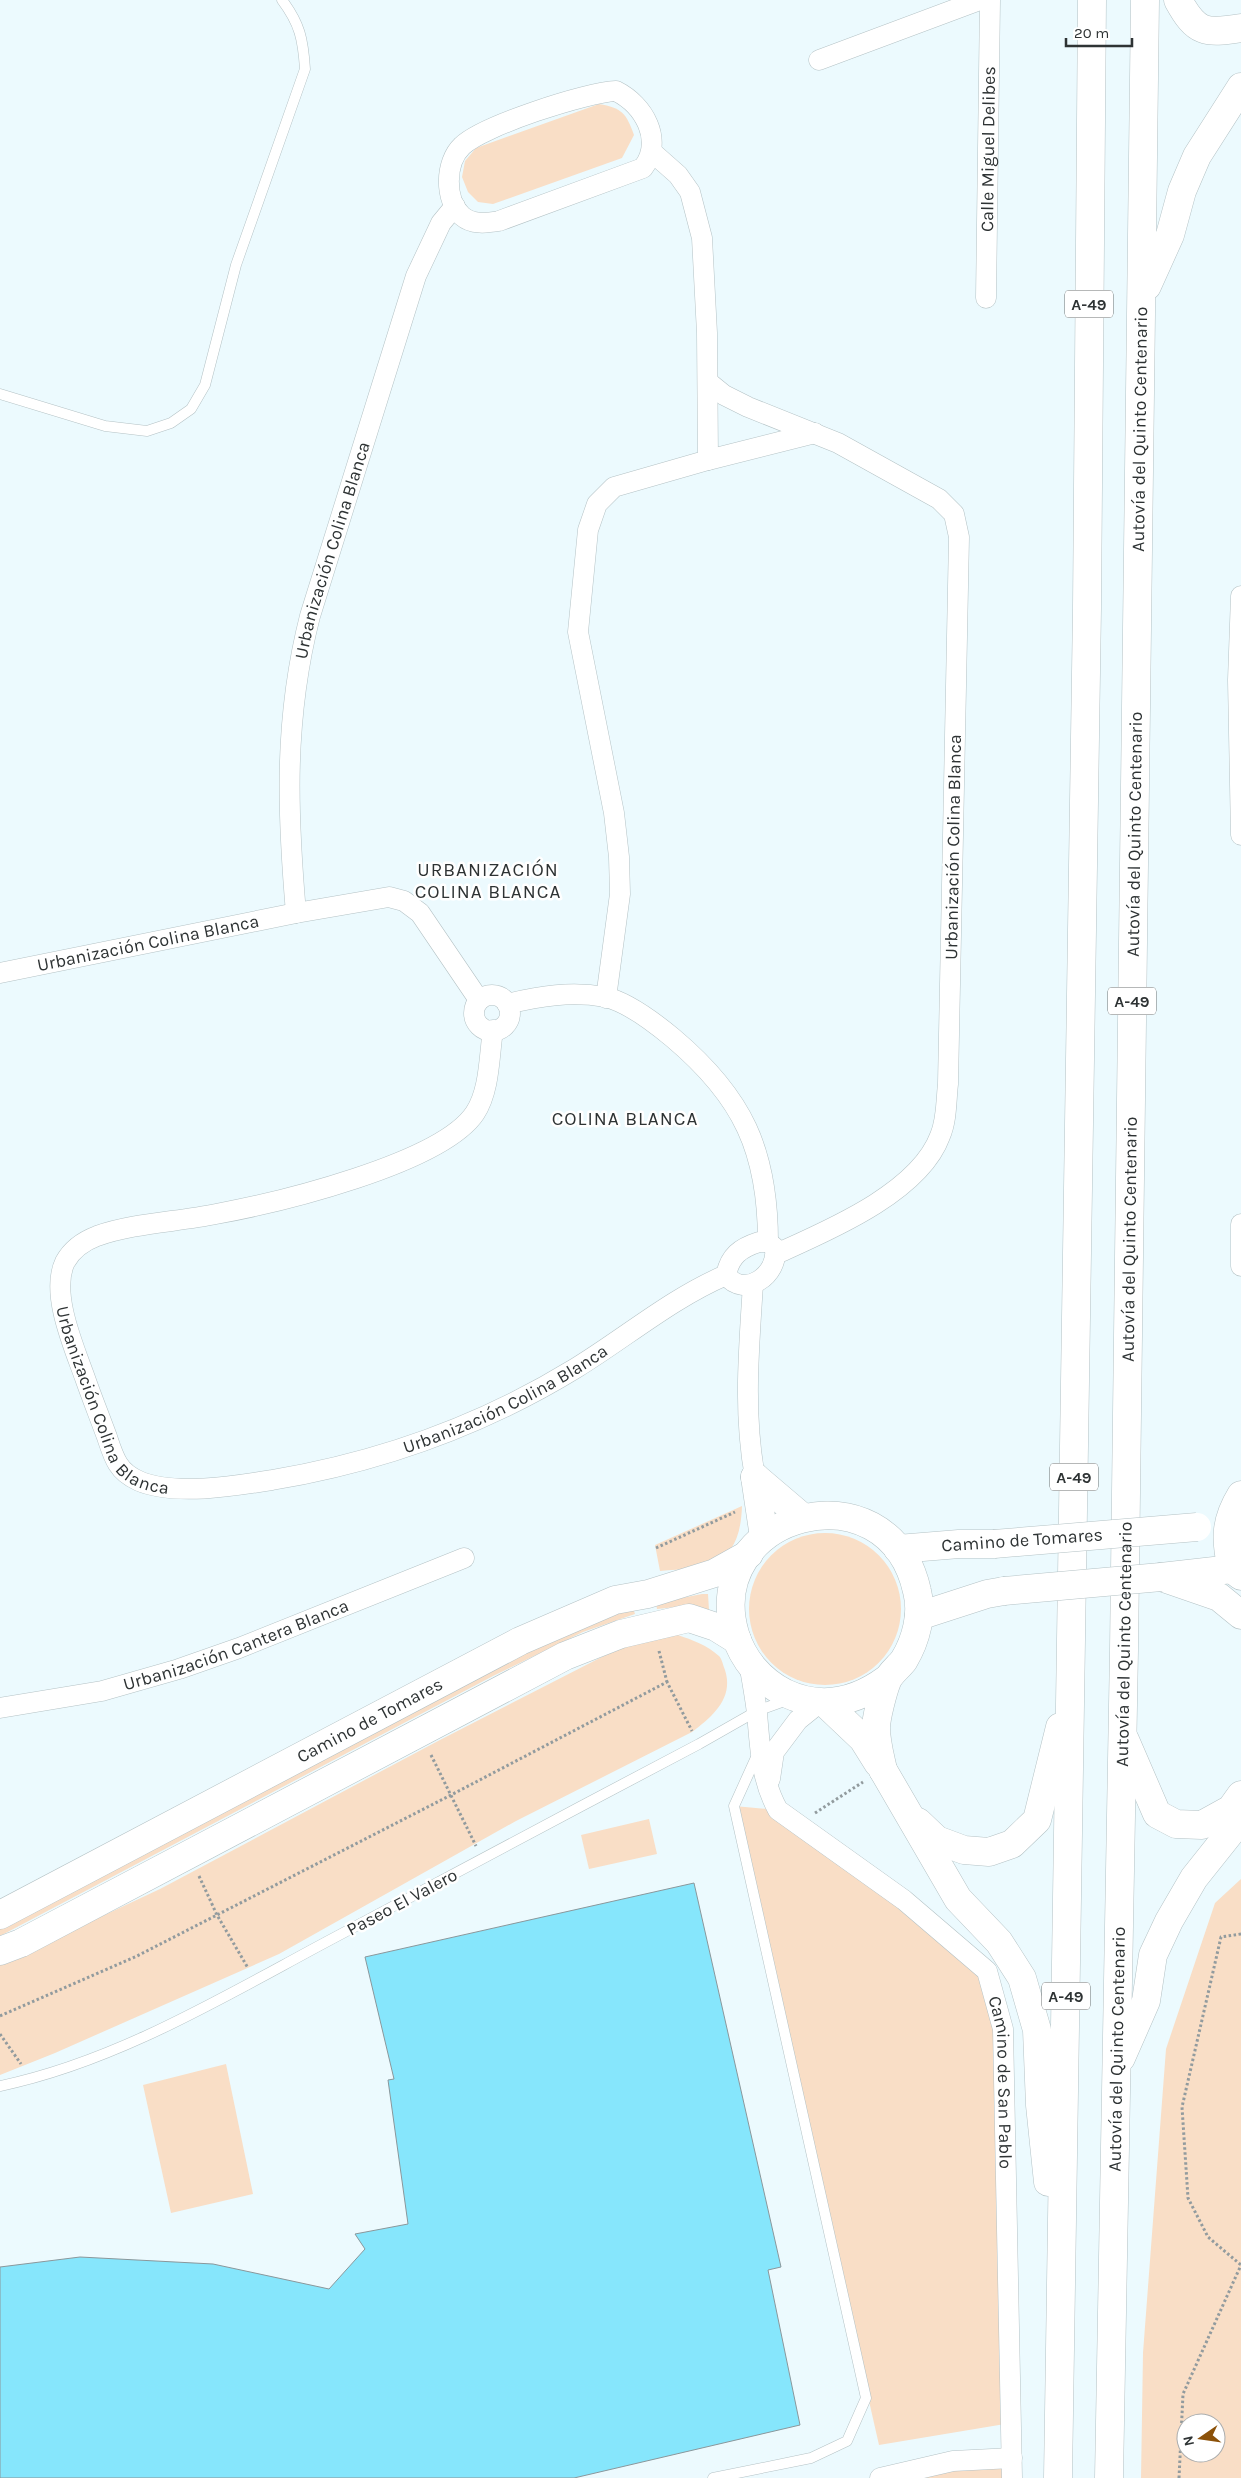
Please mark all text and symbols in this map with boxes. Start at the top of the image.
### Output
scale bar [1066,15,1132,47]
text: 20 m [1074,24,1109,42]
street label: Calle Miguel Delibes [976,66,1000,232]
road number: A-49 [1065,290,1113,318]
street label: Autovía del Quinto Centenario [1127,306,1152,552]
street label: Urbanización Colina Blanca [290,439,375,661]
street label: Autovía del Quinto Centenario [1122,711,1147,957]
street label: Urbanización Colina Blanca [940,734,966,960]
district label: URBANIZACIÓN COLINA BLANCA [415,858,561,903]
street label: Urbanización Colina Blanca [35,910,261,976]
road number: A-49 [1108,988,1156,1014]
district label: COLINA BLANCA [552,1108,698,1130]
street label: Autovía del Quinto Centenario [1117,1116,1142,1362]
street label: Urbanización Colina Blanca [51,1304,170,1499]
street label: Urbanización Colina Blanca [400,1340,612,1458]
road number: A-49 [1050,1464,1098,1490]
street label: Autovía del Quinto Centenario [1111,1521,1137,1767]
street label: Camino de Tomares [941,1523,1103,1557]
street label: Urbanización Cantera Blanca [121,1594,352,1695]
street label: Camino de Tomares [293,1673,447,1768]
street label: Paseo El Valero [343,1864,461,1940]
street label: Autovía del Quinto Centenario [1104,1926,1130,2172]
road number: A-49 [1042,1982,1090,2010]
street label: Camino de San Pablo [983,1993,1017,2169]
north arrow [1176,2413,1226,2463]
text: N [1179,2434,1198,2448]

